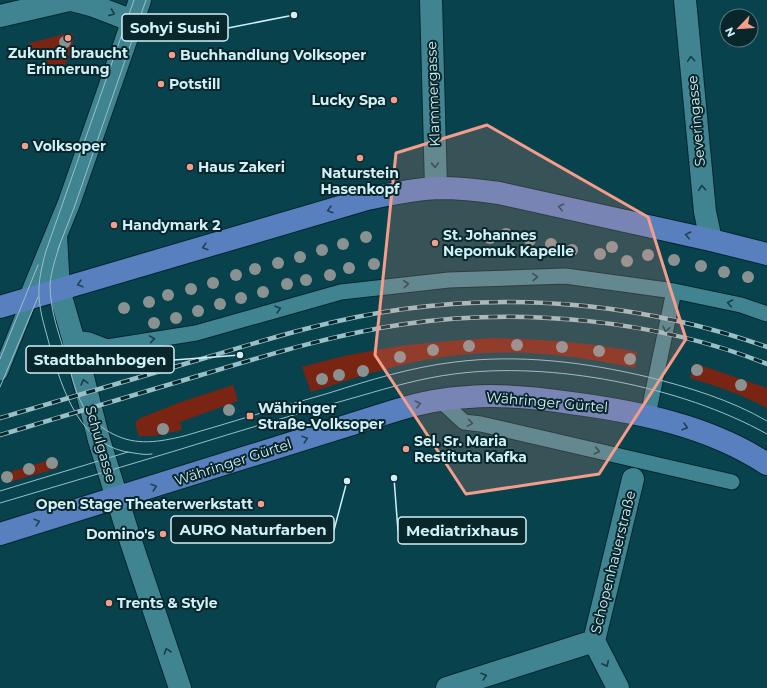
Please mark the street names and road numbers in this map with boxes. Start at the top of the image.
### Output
street label: Klammergasse [422,41,444,147]
street label: Severingasse [683,75,709,167]
street label: Währinger Gürtel [485,388,609,416]
street label: Schulgasse [81,404,121,484]
street label: Währinger Gürtel [172,435,294,489]
street label: Schopenhauerstraße [587,489,639,635]

